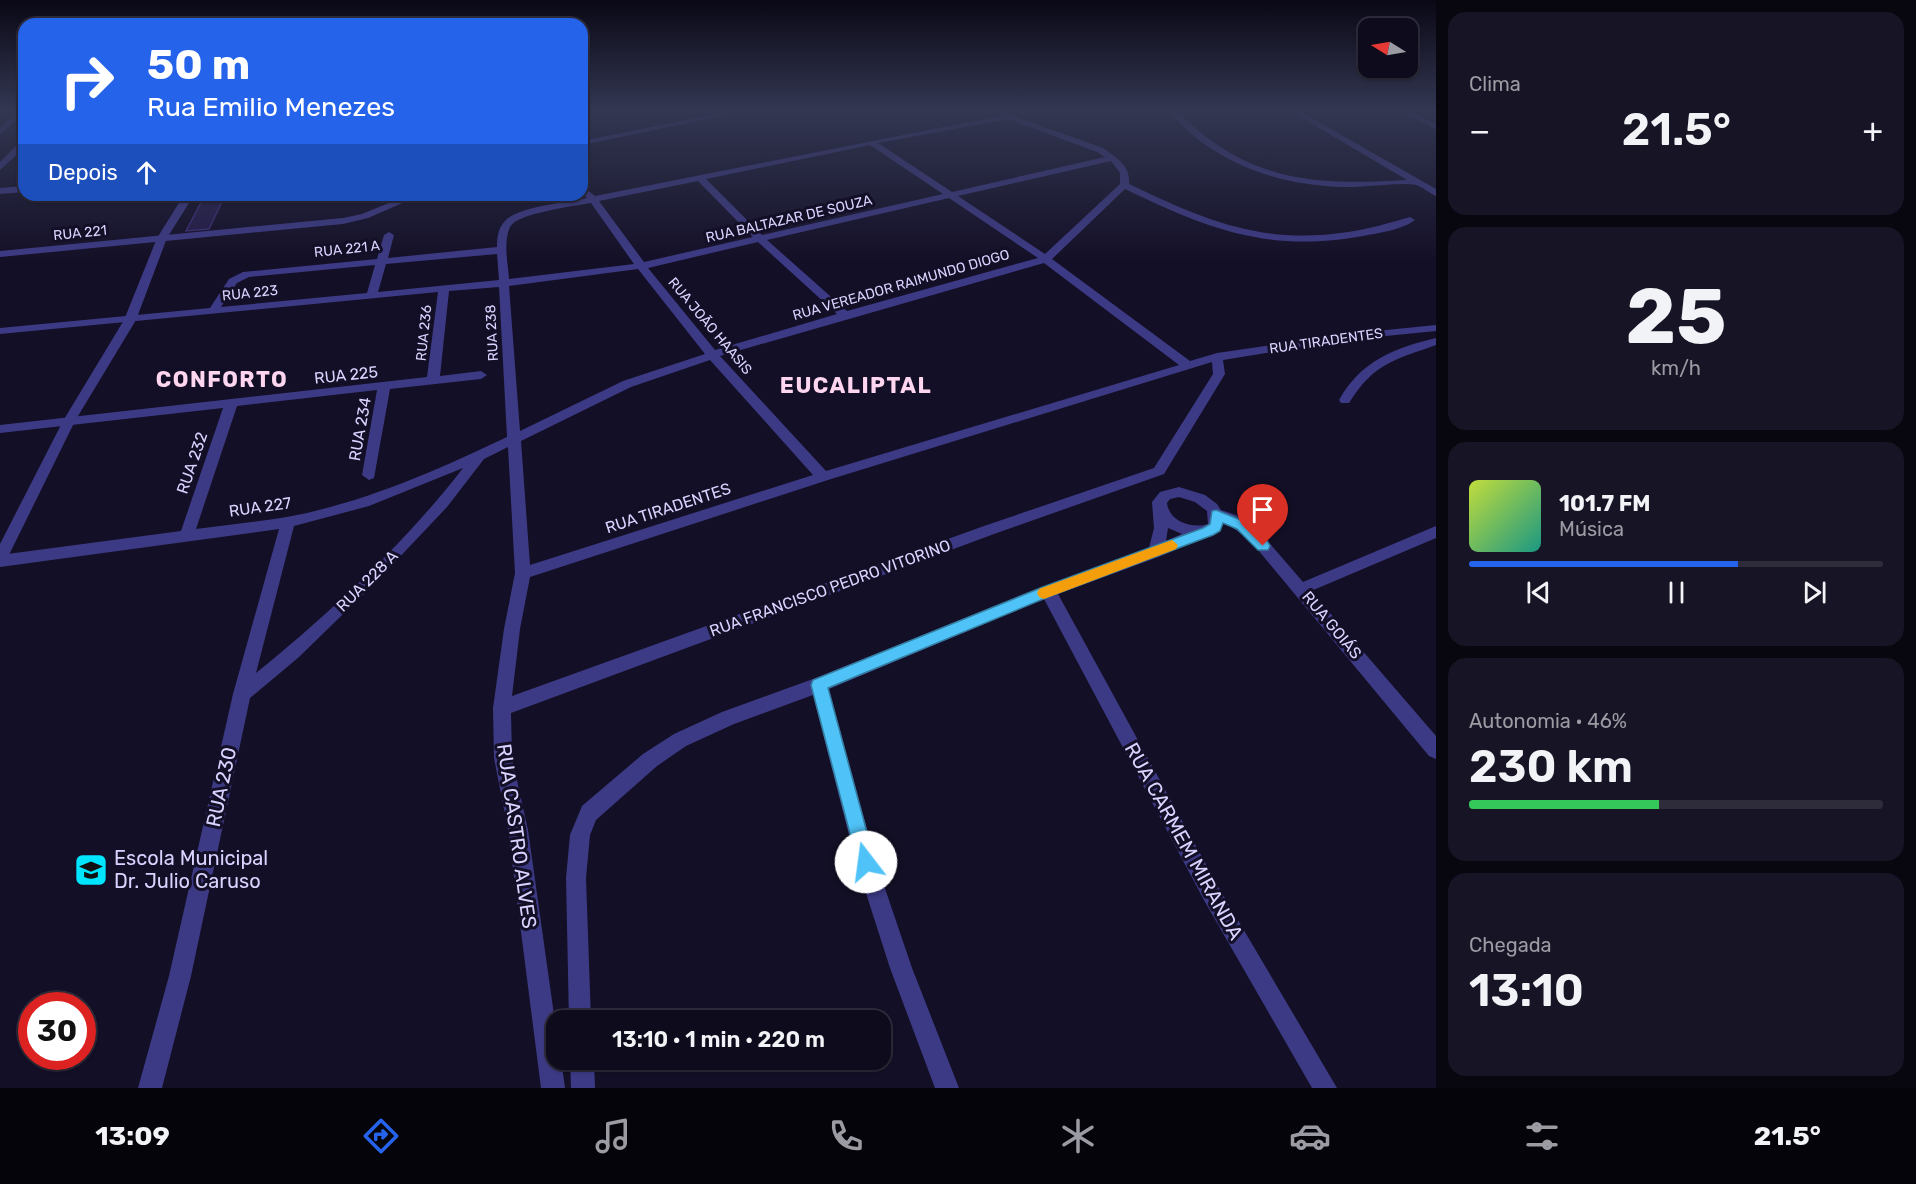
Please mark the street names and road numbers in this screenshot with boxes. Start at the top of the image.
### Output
street label: RUA BALTAZAR DE SOUZA [704,191,874,246]
street label: RUA 221 [52,222,108,244]
street label: RUA 221 A [313,237,381,261]
street label: RUA VEREADOR RAIMUNDO DIOGO [791,246,1011,324]
street label: RUA JOÃO HAASIS [664,273,756,378]
street label: RUA 223 [221,282,279,304]
street label: RUA 236 [413,304,435,362]
street label: RUA 238 [482,304,502,362]
street label: RUA TIRADENTES [1268,325,1384,357]
street label: RUA 225 [313,362,379,388]
street label: RUA 234 [345,395,375,462]
street label: RUA 232 [173,430,211,496]
street label: RUA TIRADENTES [603,479,733,537]
street label: RUA 227 [228,493,292,521]
street label: RUA FRANCISCO PEDRO VITORINO [707,535,953,641]
street label: RUA 228 A [332,546,402,616]
street label: RUA GOIÁS [1298,587,1366,663]
street label: RUA CARMEM MIRANDA [1120,738,1248,944]
street label: RUA CASTRO ALVES [492,742,542,930]
street label: RUA 230 [201,745,241,829]

